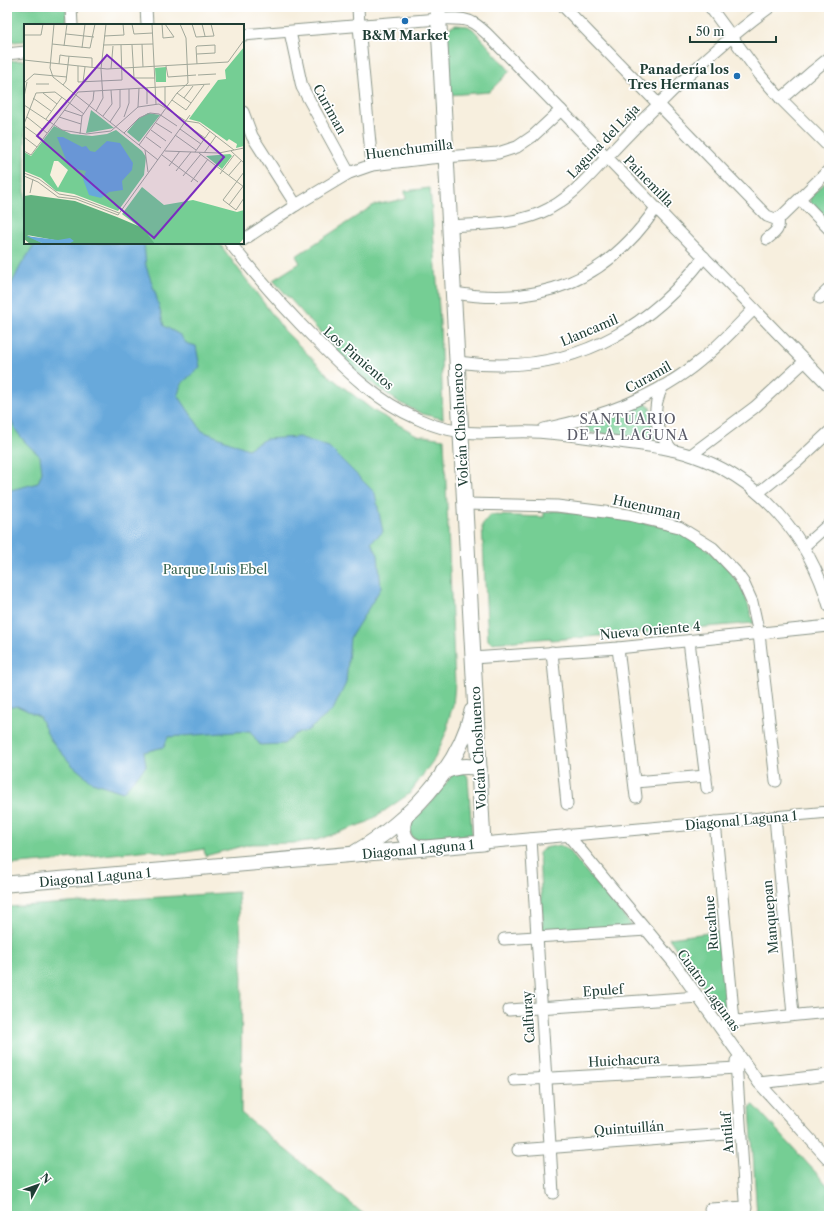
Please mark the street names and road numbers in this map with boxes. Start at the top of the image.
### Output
street label: Curiman [310,81,350,137]
street label: Laguna del Laja [564,100,643,181]
street label: Huenchumilla [364,136,454,162]
street label: Painemilla [621,152,678,210]
street label: Llancamil [558,311,620,349]
street label: Los Pimientos [321,323,398,393]
street label: Curamil [622,358,674,396]
street label: Volcán Choshuenco [449,363,471,488]
street label: Huenuman [611,491,683,523]
street label: Nueva Oriente 4 [599,618,701,642]
street label: Volcán Choshuenco [467,686,489,811]
street label: Diagonal Laguna 1 [684,807,798,833]
street label: Diagonal Laguna 1 [361,836,475,862]
street label: Diagonal Laguna 1 [38,864,152,890]
street label: Manquepan [759,879,781,955]
street label: Rucahue [701,895,721,951]
street label: Cuatro Lagunas [674,946,744,1034]
street label: Epulef [582,981,625,999]
street label: Calfuray [518,989,538,1044]
street label: Huichacura [588,1050,660,1070]
street label: Antilaf [717,1110,737,1155]
street label: Quintuillán [593,1118,665,1138]

